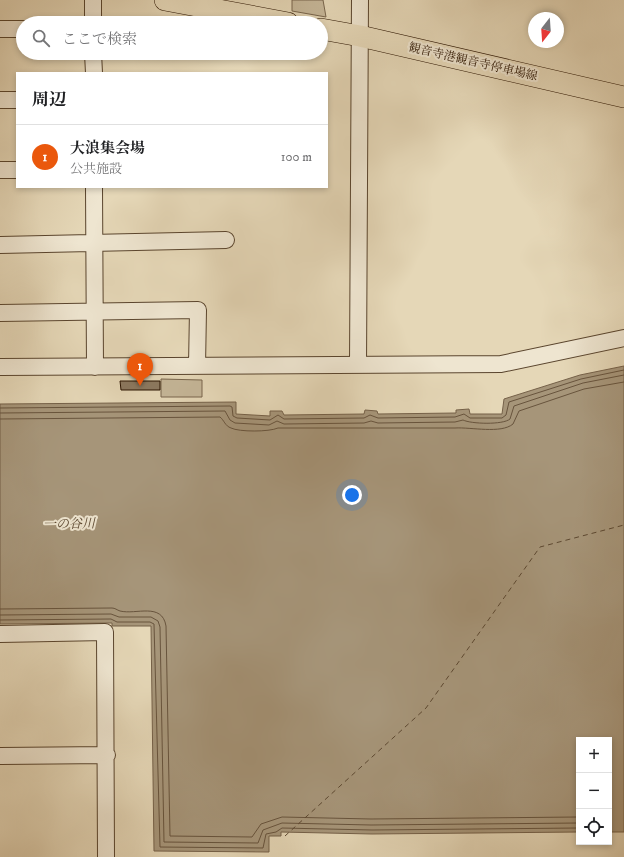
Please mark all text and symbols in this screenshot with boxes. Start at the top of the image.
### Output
north arrow [528,12,564,48]
search box [16,16,328,60]
icon: search [30,27,52,49]
text: ここで検索 [62,30,137,49]
street label: 観音寺港観音寺停車場線 [407,40,539,84]
text: 周辺 [32,89,66,111]
text: 大浪集会場 [70,139,145,158]
text: 1 [43,149,47,165]
text: 100 m [281,149,312,165]
text: 公共施設 [70,161,122,177]
pin: 1 [127,353,153,386]
your location [342,485,362,505]
water label: 一の谷川 [43,516,97,532]
map controls [576,737,612,845]
button: + [576,737,612,773]
button: − [576,773,612,809]
button: locate [576,809,612,845]

